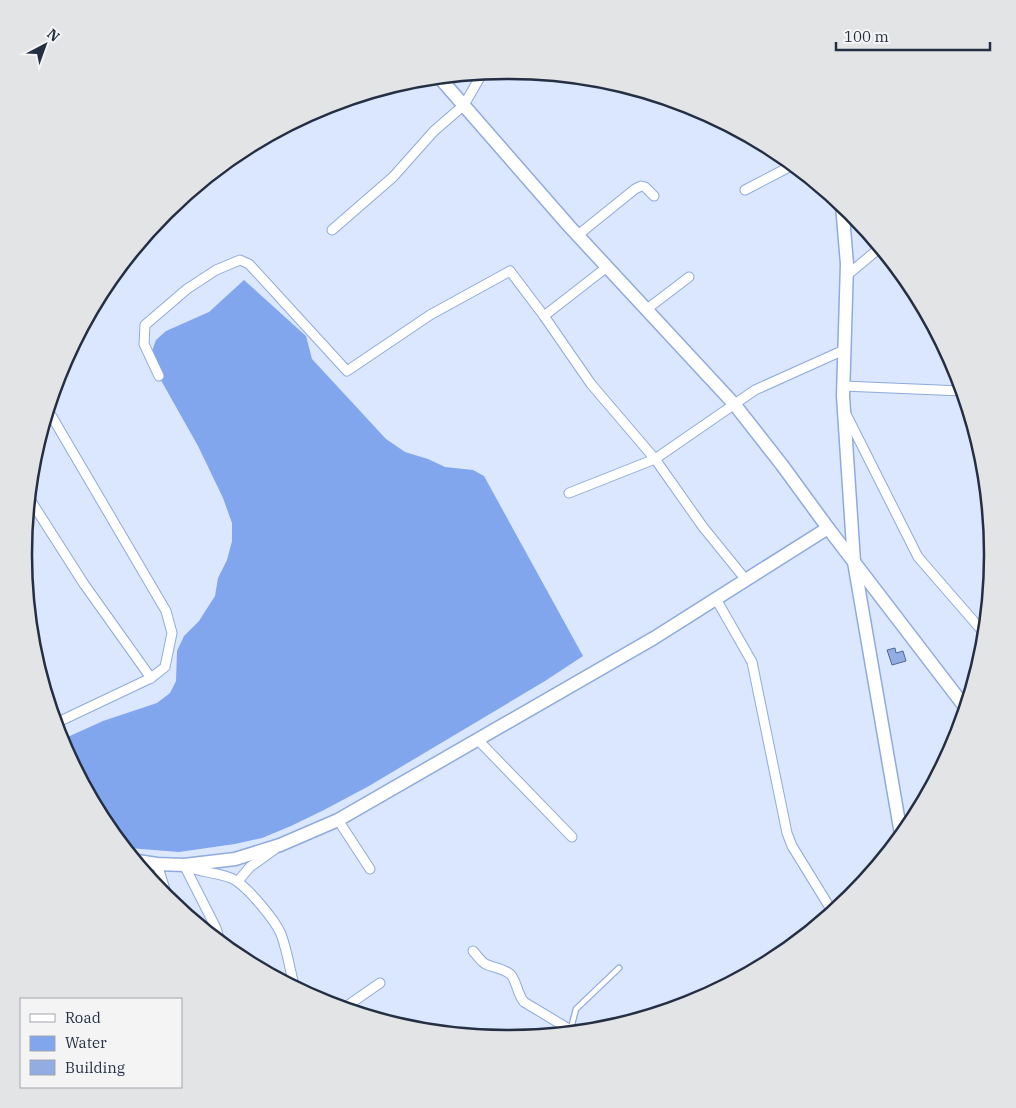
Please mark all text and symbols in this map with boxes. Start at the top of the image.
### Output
north arrow [20,20,70,70]
scale bar [836,20,990,52]
text: N [43,25,64,46]
text: 100 m [844,27,889,46]
legend [20,998,182,1088]
text: Road [65,1008,101,1027]
text: Water [65,1033,107,1052]
text: Building [65,1058,125,1077]

